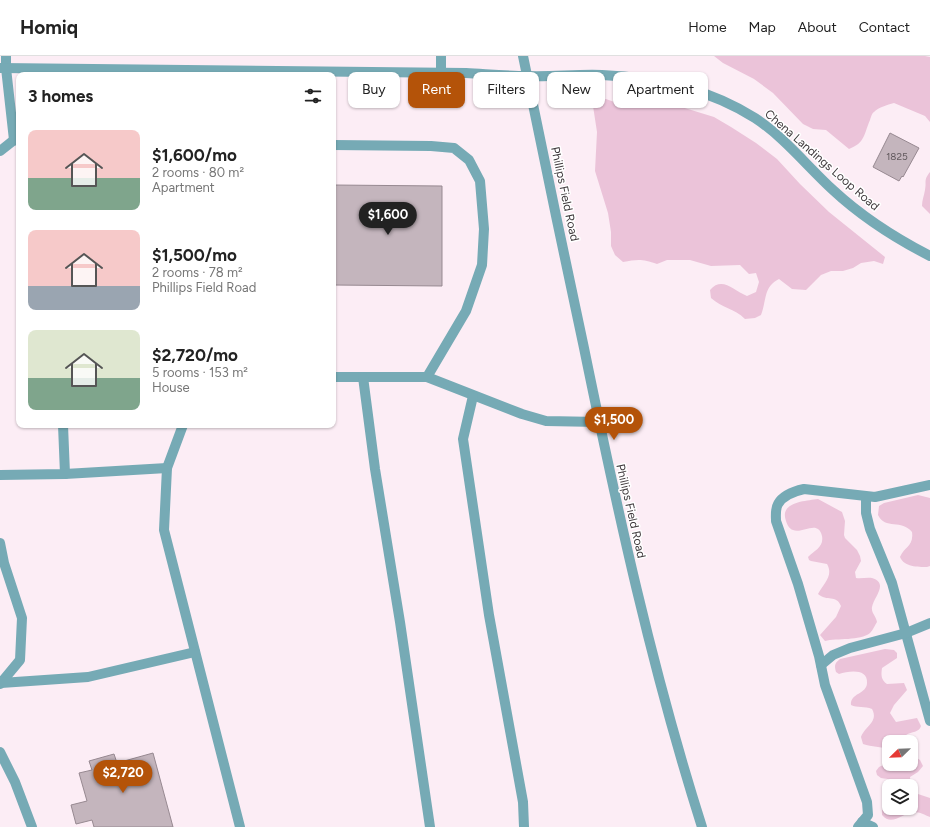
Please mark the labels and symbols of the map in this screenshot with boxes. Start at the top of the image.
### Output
street label: Chena Landings Loop Road [762,107,882,213]
street label: Phillips Field Road [548,145,582,243]
house number: 1825 [886,150,908,163]
pin: $1,600 [355,202,421,236]
pin: $1,500 [581,407,647,441]
street label: Phillips Field Road [613,463,649,559]
north arrow [882,735,918,771]
pin: $2,720 [90,760,156,794]

